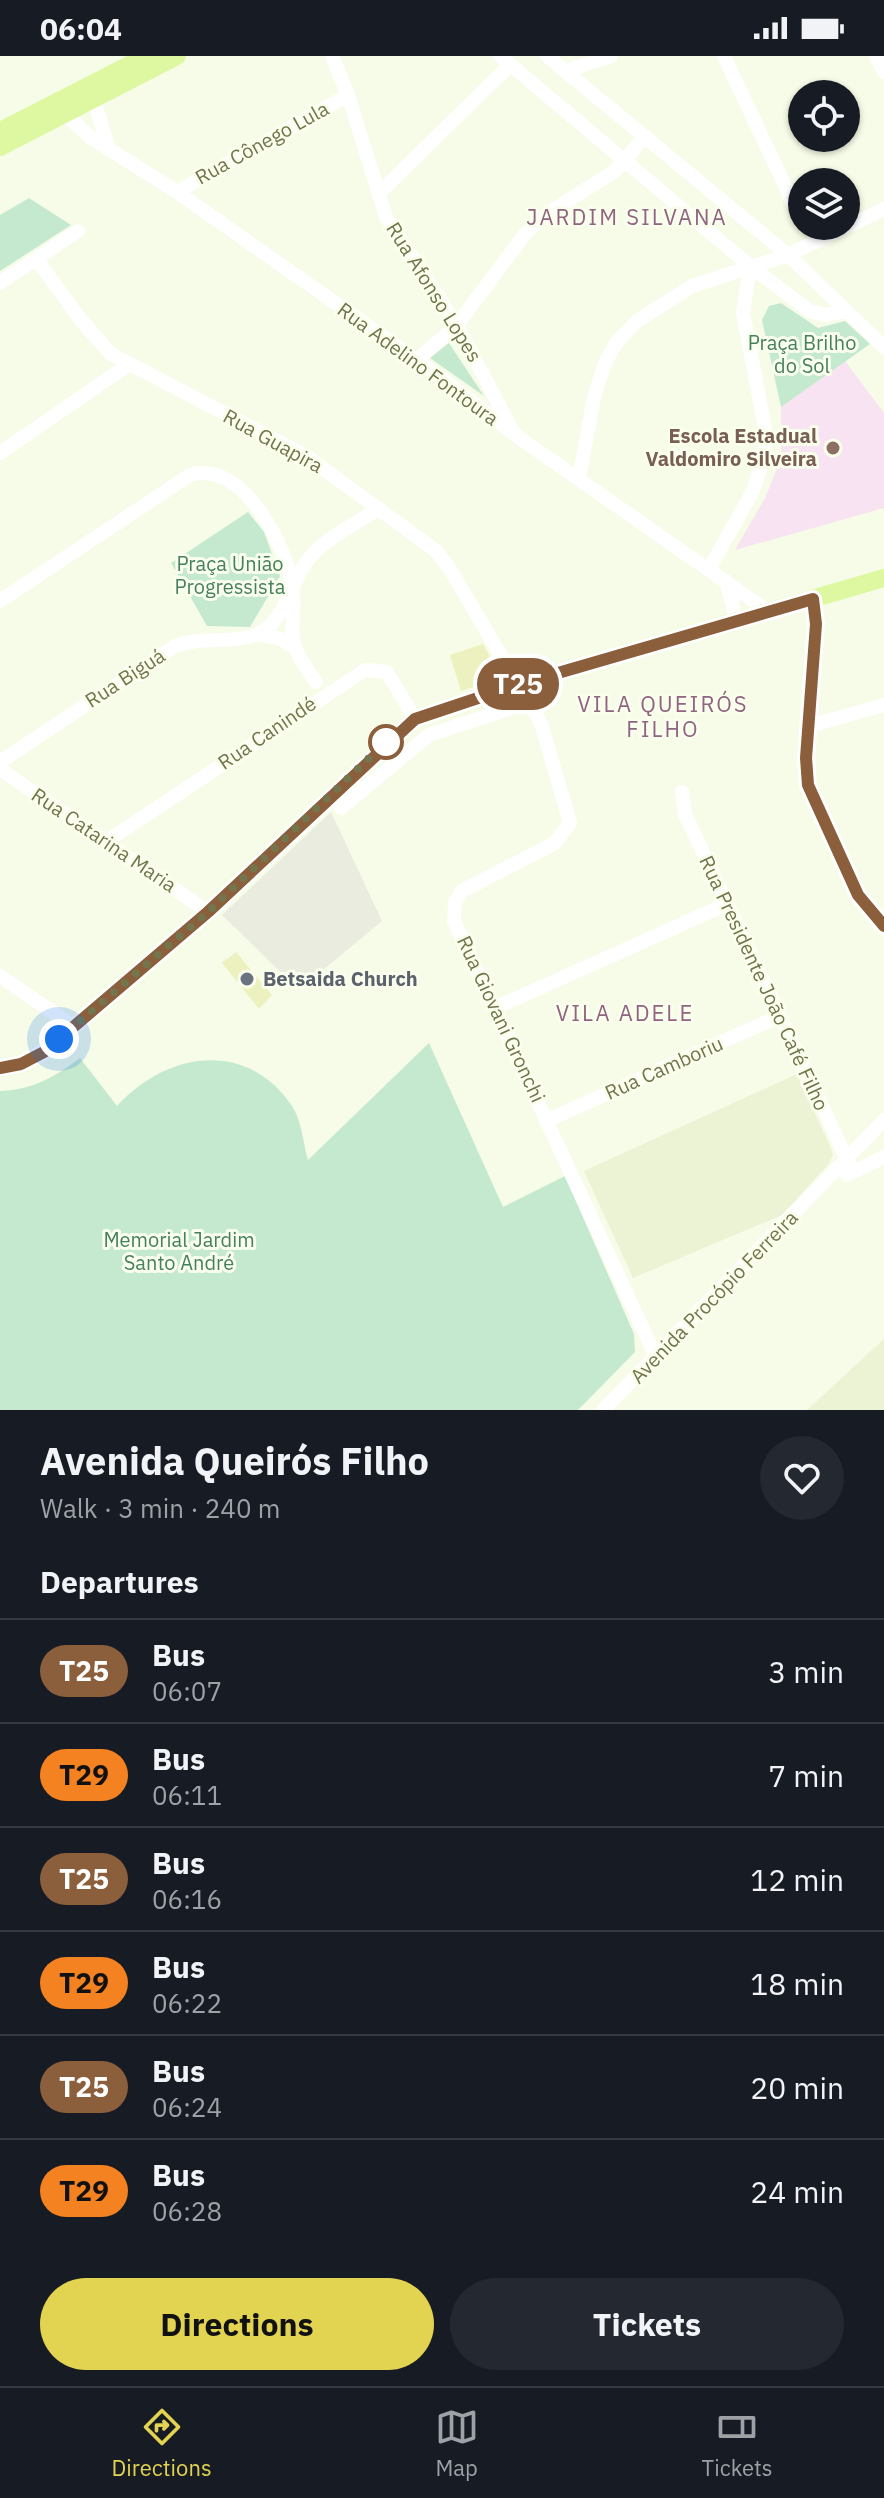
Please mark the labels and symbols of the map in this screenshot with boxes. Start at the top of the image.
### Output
street label: Rua Cônego Lula [190,94,334,191]
district label: JARDIM SILVANA [526,202,728,231]
street label: Rua Afonso Lopes [380,217,488,367]
street label: Rua Adelino Fontoura [332,296,505,432]
park label: Praça Brilho do Sol [748,329,856,379]
street label: Rua Guapira [219,402,328,479]
place label: Escola Estadual Valdomiro Silveira [645,422,817,472]
marker: Escola Estadual Valdomiro Silveira [824,439,842,457]
park label: Praça União Progressista [175,550,286,600]
street label: Rua Biguá [80,642,170,713]
line badge: T25 [472,658,564,710]
district label: VILA QUEIRÓS FILHO [577,689,749,743]
street label: Rua Canindé [212,690,321,775]
unlabelled marker [369,725,403,759]
street label: Rua Catarina Maria [27,781,182,898]
street label: Rua Presidente João Café Filho [693,851,836,1115]
street label: Rua Giovani Gronchi [451,931,552,1107]
place label: Betsaida Church [263,965,418,992]
marker: Betsaida Church [238,970,256,988]
district label: VILA ADELE [556,998,694,1027]
your location [39,1019,79,1059]
street label: Rua Camboriu [600,1029,727,1106]
street label: Avenida Procópio Ferreira [624,1204,804,1389]
park label: Memorial Jardim Santo André [103,1226,255,1276]

